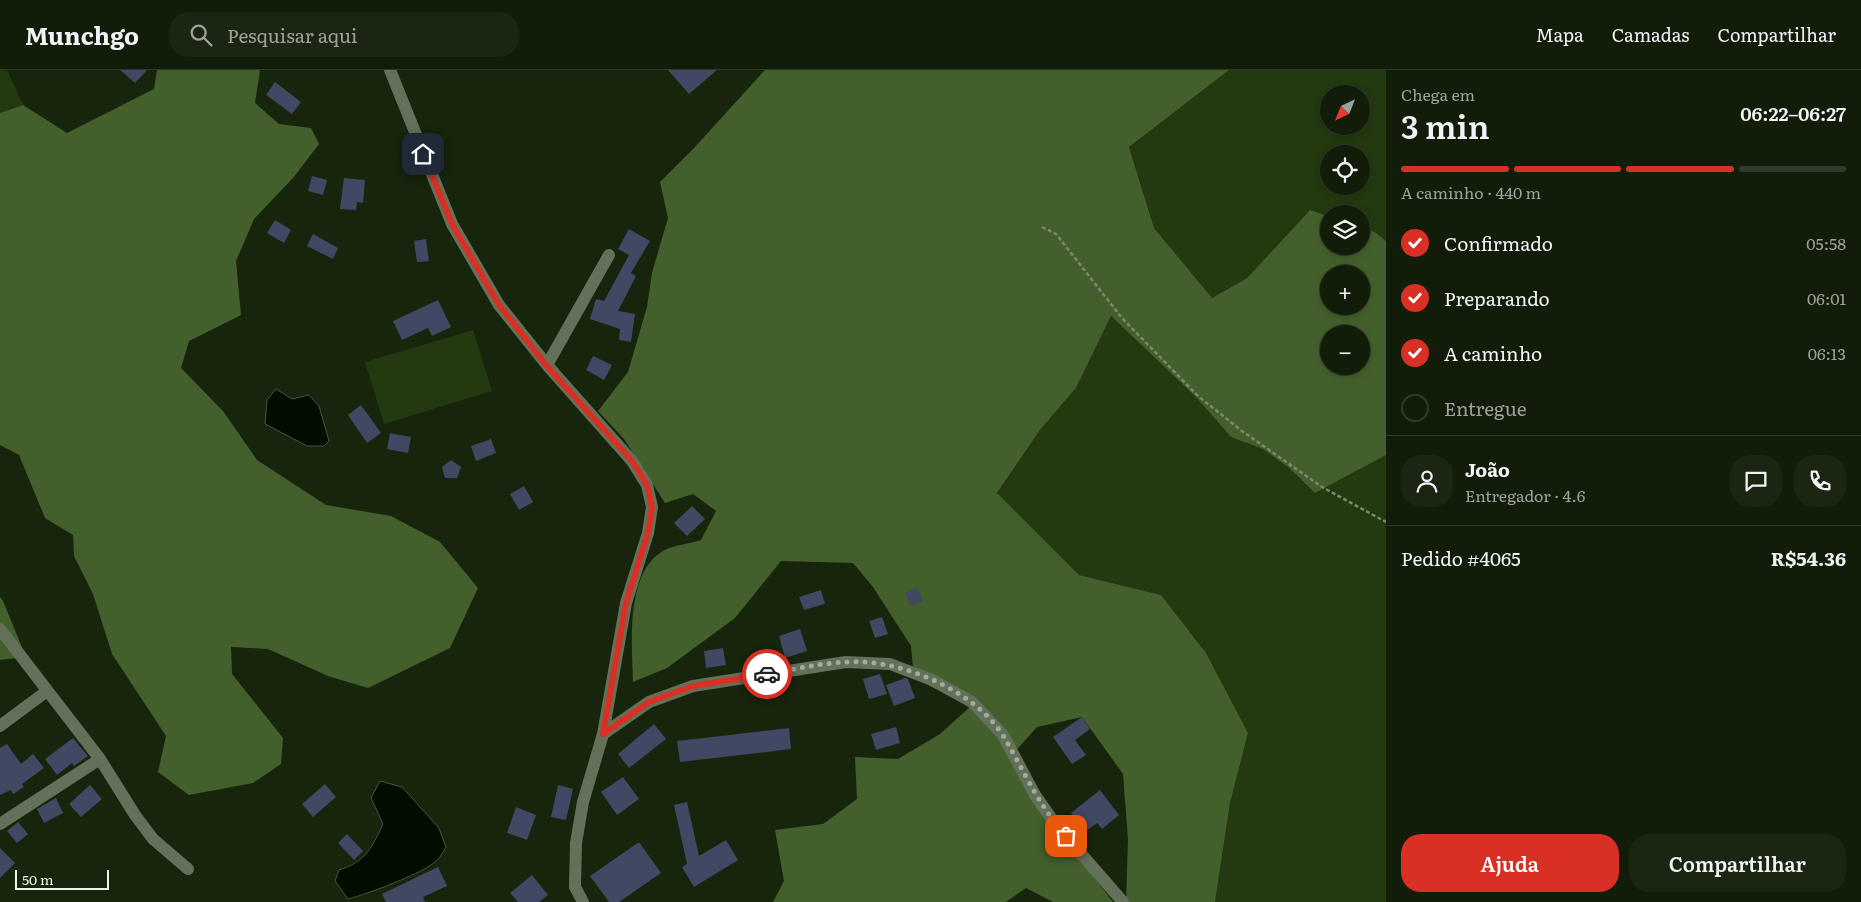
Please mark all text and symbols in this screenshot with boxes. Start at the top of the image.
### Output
search box [169,12,519,57]
text: Munchgo [25,17,139,52]
icon: search [187,21,215,49]
text: Pesquisar aqui [227,21,357,49]
text: Mapa [1536,21,1584,48]
text: Camadas [1612,21,1689,48]
text: Compartilhar [1717,21,1836,48]
text: Chega em [1401,82,1475,106]
north arrow [1320,85,1370,135]
map controls [1320,85,1370,375]
text: 06:22–06:27 [1740,99,1846,127]
text: 3 min [1401,101,1490,149]
pin [402,133,444,175]
icon: home [409,140,437,168]
button: locate [1320,145,1370,195]
text: A caminho · 440 m [1401,180,1541,204]
button: layers [1320,205,1370,255]
icon: check [1401,229,1429,257]
text: Confirmado [1444,229,1553,257]
text: 05:58 [1806,231,1846,255]
button: + [1320,265,1370,315]
icon: check [1401,284,1429,312]
text: Preparando [1444,284,1550,312]
text: 06:01 [1807,286,1846,310]
button: − [1320,325,1370,375]
icon: check [1401,339,1429,367]
text: A caminho [1444,339,1542,367]
text: 06:13 [1808,341,1846,365]
text: Entregue [1444,394,1527,422]
button: person [1401,455,1453,507]
text: João [1465,455,1510,483]
button: chat [1730,455,1782,507]
button: phone [1794,455,1846,507]
text: Entregador · 4.6 [1465,483,1585,507]
text: Pedido #4065 [1401,544,1521,572]
text: R$54.36 [1771,544,1846,572]
courier [742,649,792,699]
icon: car [753,660,781,688]
pin [1045,815,1087,857]
icon: bag [1052,822,1080,850]
button: Ajuda [1401,834,1619,892]
button: Compartilhar [1629,834,1846,892]
scale bar [15,867,109,890]
text: 50 m [22,869,54,889]

